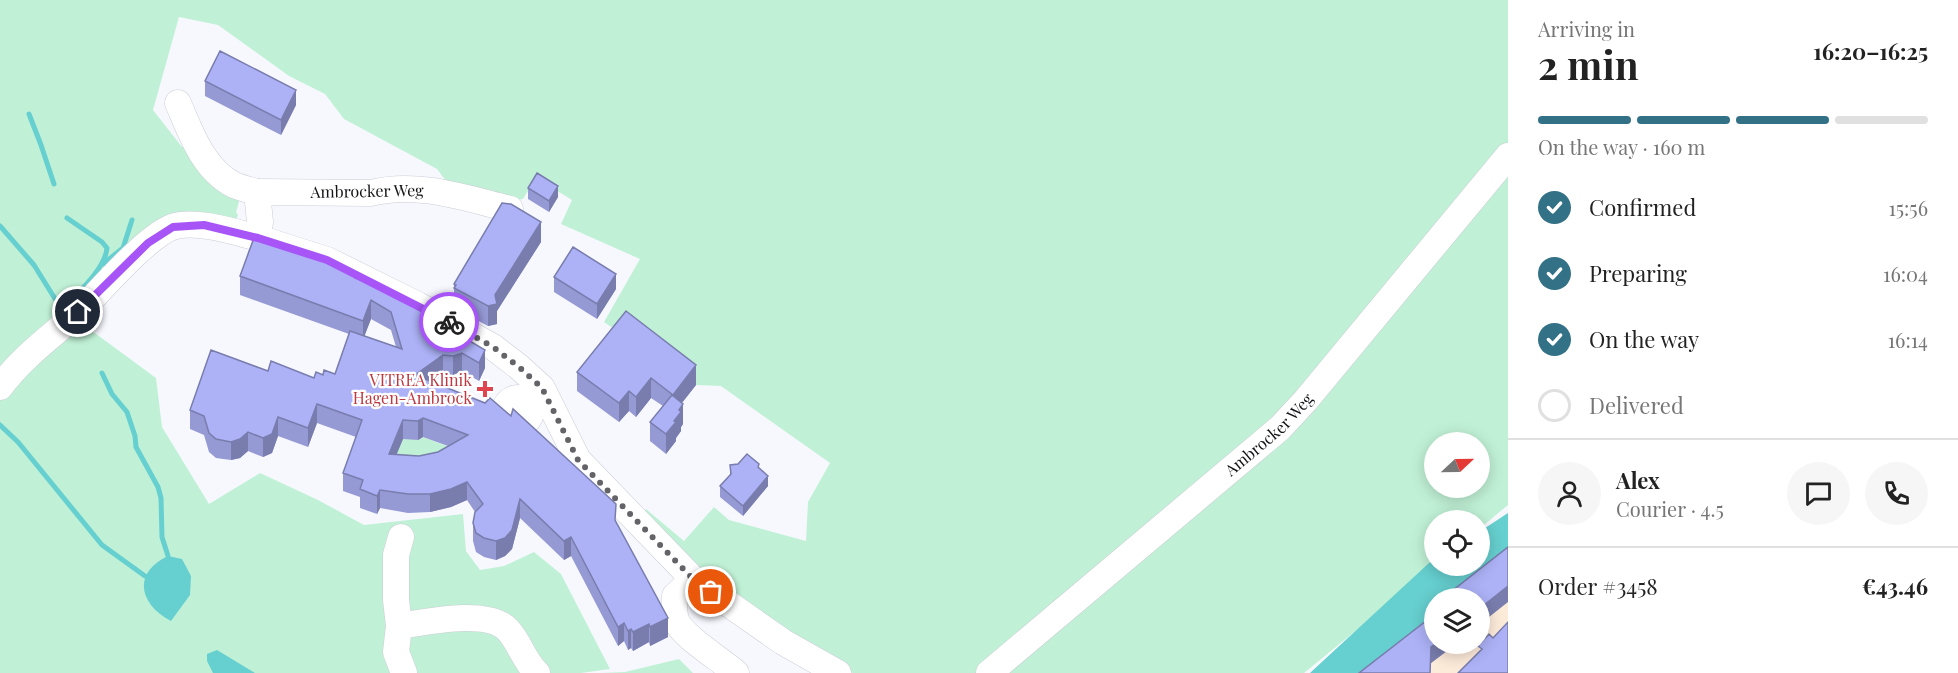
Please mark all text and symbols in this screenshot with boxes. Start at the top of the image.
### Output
text: Arriving in [1538,15,1635,42]
text: 16:20–16:25 [1813,36,1928,66]
text: 2 min [1538,38,1639,90]
text: On the way · 160 m [1538,133,1705,160]
street label: Ambrocker Weg [309,179,424,202]
icon: check [1538,191,1571,224]
text: Confirmed [1589,192,1696,222]
text: 15:56 [1889,194,1928,221]
icon: check [1538,257,1571,290]
text: Preparing [1589,258,1687,288]
text: 16:04 [1883,260,1928,287]
pin [52,286,103,337]
courier [419,292,479,352]
icon: home [61,295,94,328]
icon: bike [433,306,466,339]
icon: check [1538,323,1571,356]
text: On the way [1589,324,1699,354]
text: 16:14 [1888,326,1928,353]
place label: VITREA Klinik Hagen-Ambrock [353,369,472,408]
marker: VITREA Klinik Hagen-Ambrock [476,380,494,398]
street label: Ambrocker Weg [1219,388,1318,481]
text: Delivered [1589,390,1684,420]
north arrow [1424,432,1490,498]
map controls [1424,432,1490,654]
button: person [1538,462,1601,525]
button: chat [1787,462,1850,525]
button: phone [1865,462,1928,525]
text: Alex [1616,465,1660,495]
text: Courier · 4.5 [1616,495,1724,522]
button: locate [1424,510,1490,576]
pin [685,566,736,617]
text: Order #3458 [1538,571,1658,601]
text: €43.46 [1862,571,1928,601]
icon: bag [694,575,727,608]
button: layers [1424,588,1490,654]

